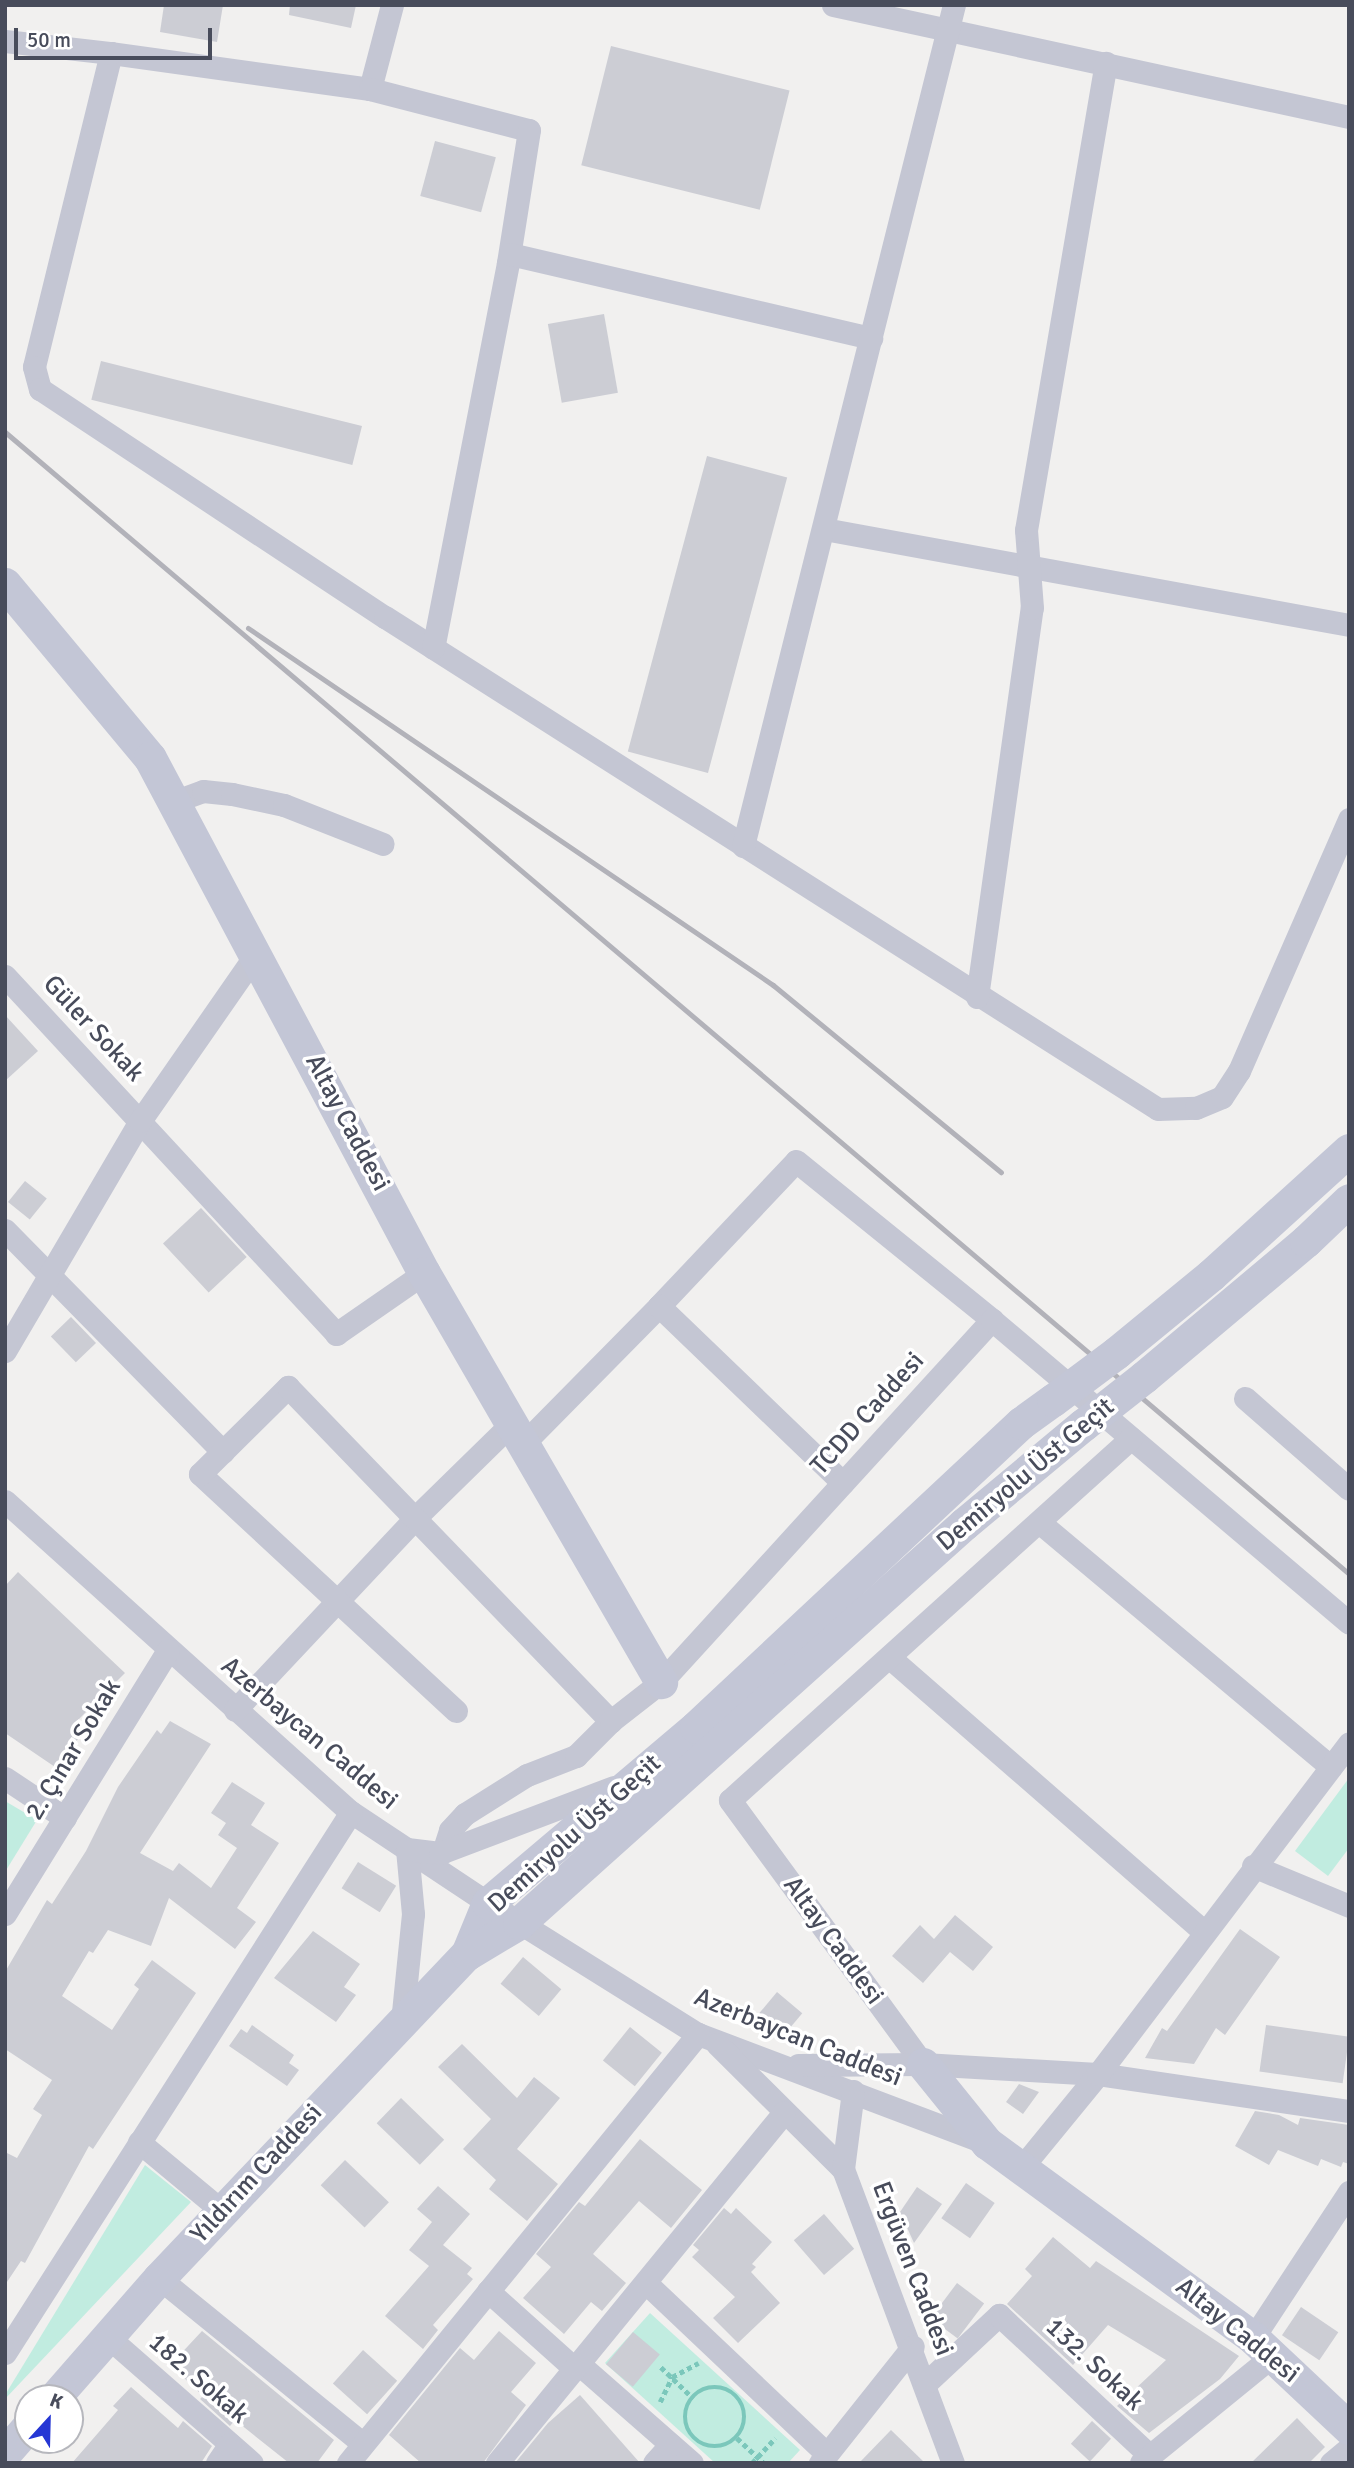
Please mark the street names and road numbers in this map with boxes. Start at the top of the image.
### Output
street label: Güler Sokak [36,969,150,1089]
street label: Altay Caddesi [298,1049,396,1197]
street label: TCDD Caddesi [805,1346,931,1482]
street label: Demiryolu Üst Geçit [931,1392,1121,1558]
street label: Azerbaycan Caddesi [214,1651,404,1817]
street label: 2. Çınar Sokak [20,1674,128,1826]
street label: Demiryolu Üst Geçit [482,1748,668,1920]
street label: Altay Caddesi [776,1871,890,2011]
street label: Azerbaycan Caddesi [690,1982,906,2094]
street label: Yıldırım Caddesi [185,2098,329,2250]
street label: Ergüven Caddesi [864,2178,960,2360]
street label: Altay Caddesi [1169,2272,1305,2390]
street label: 132. Sokak [1039,2312,1149,2418]
street label: 182. Sokak [142,2327,254,2431]

